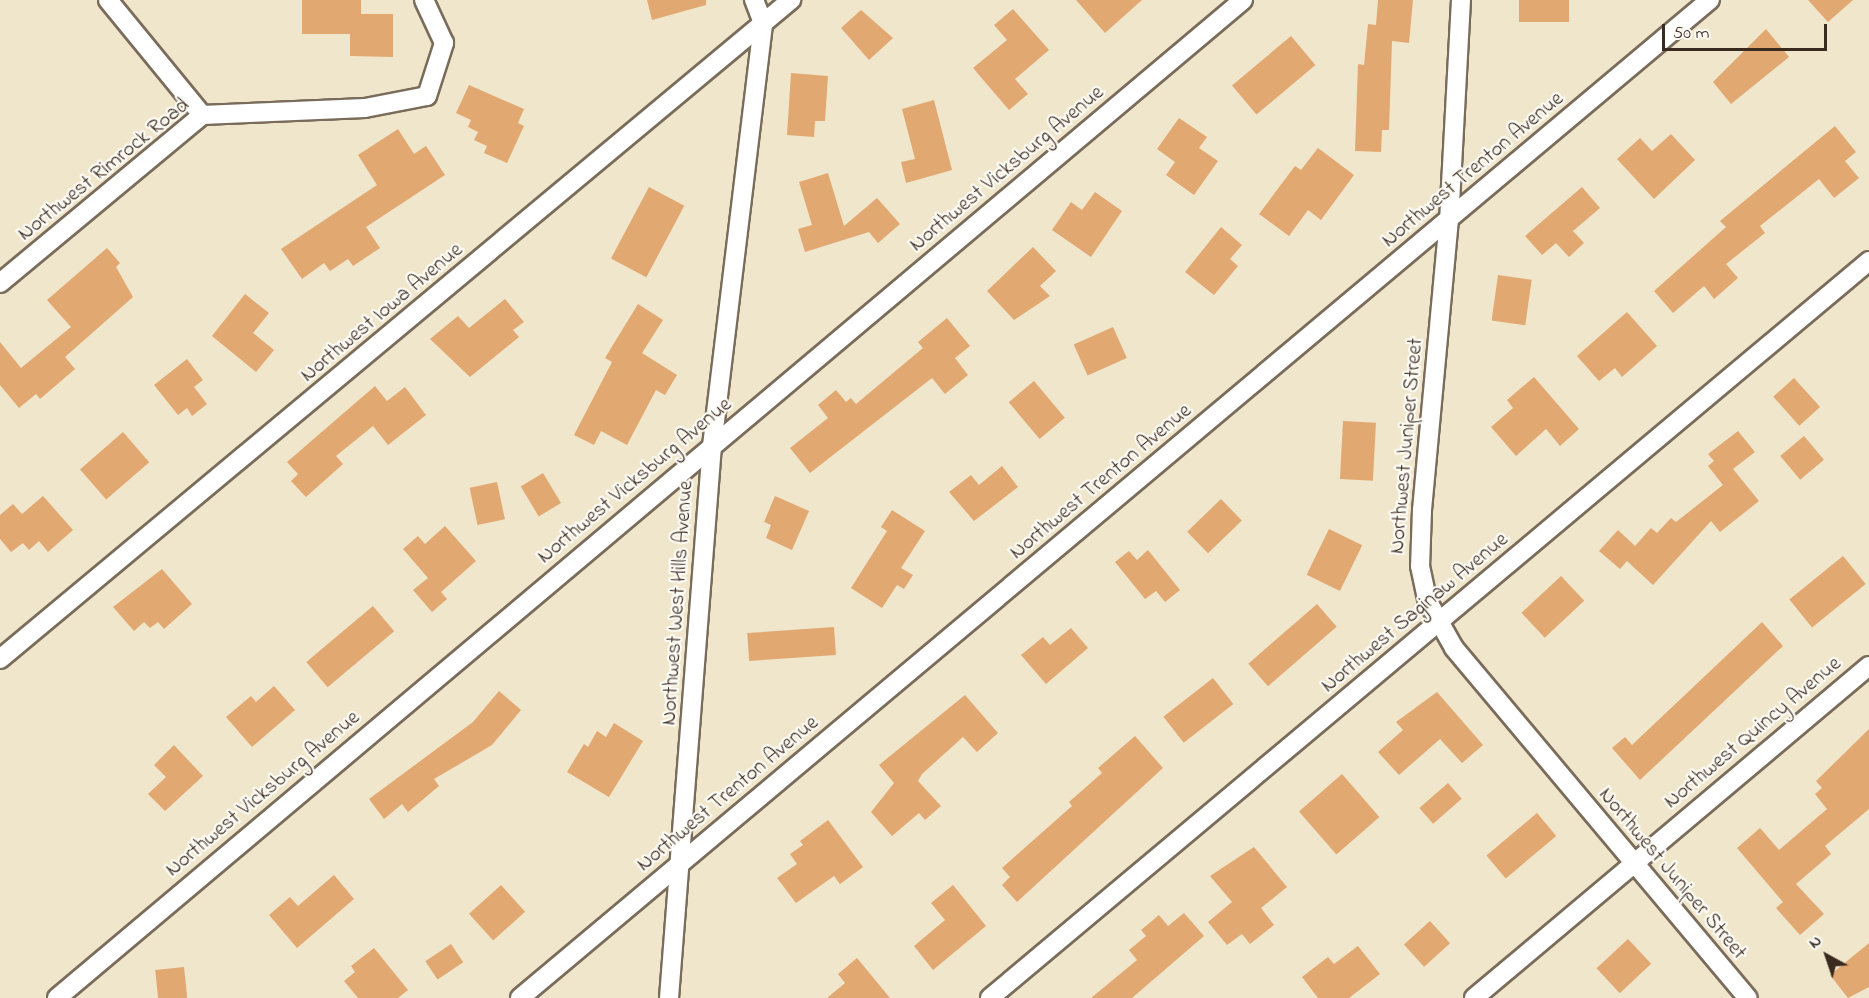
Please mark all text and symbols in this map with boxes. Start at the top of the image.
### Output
scale bar [1665,12,1830,50]
text: 50 m [1673,21,1710,47]
street label: Northwest Vicksburg Avenue [905,80,1109,258]
street label: Northwest Trenton Avenue [1377,87,1569,253]
street label: Northwest Rimrock Road [13,93,195,247]
street label: Northwest Iowa Avenue [296,238,468,388]
street label: Northwest Juniper Street [1385,337,1429,555]
street label: Northwest Vicksburg Avenue [533,392,737,570]
street label: Northwest Trenton Avenue [1005,399,1197,565]
street label: Northwest West Hills Avenue [657,480,699,726]
street label: Northwest Saginaw Avenue [1316,527,1514,699]
street label: Northwest Quincy Avenue [1659,652,1847,814]
street label: Northwest Vicksburg Avenue [161,705,365,883]
street label: Northwest Trenton Avenue [632,711,824,877]
street label: Northwest Juniper Street [1593,783,1751,965]
north arrow [1797,926,1857,986]
text: N [1804,930,1827,955]

